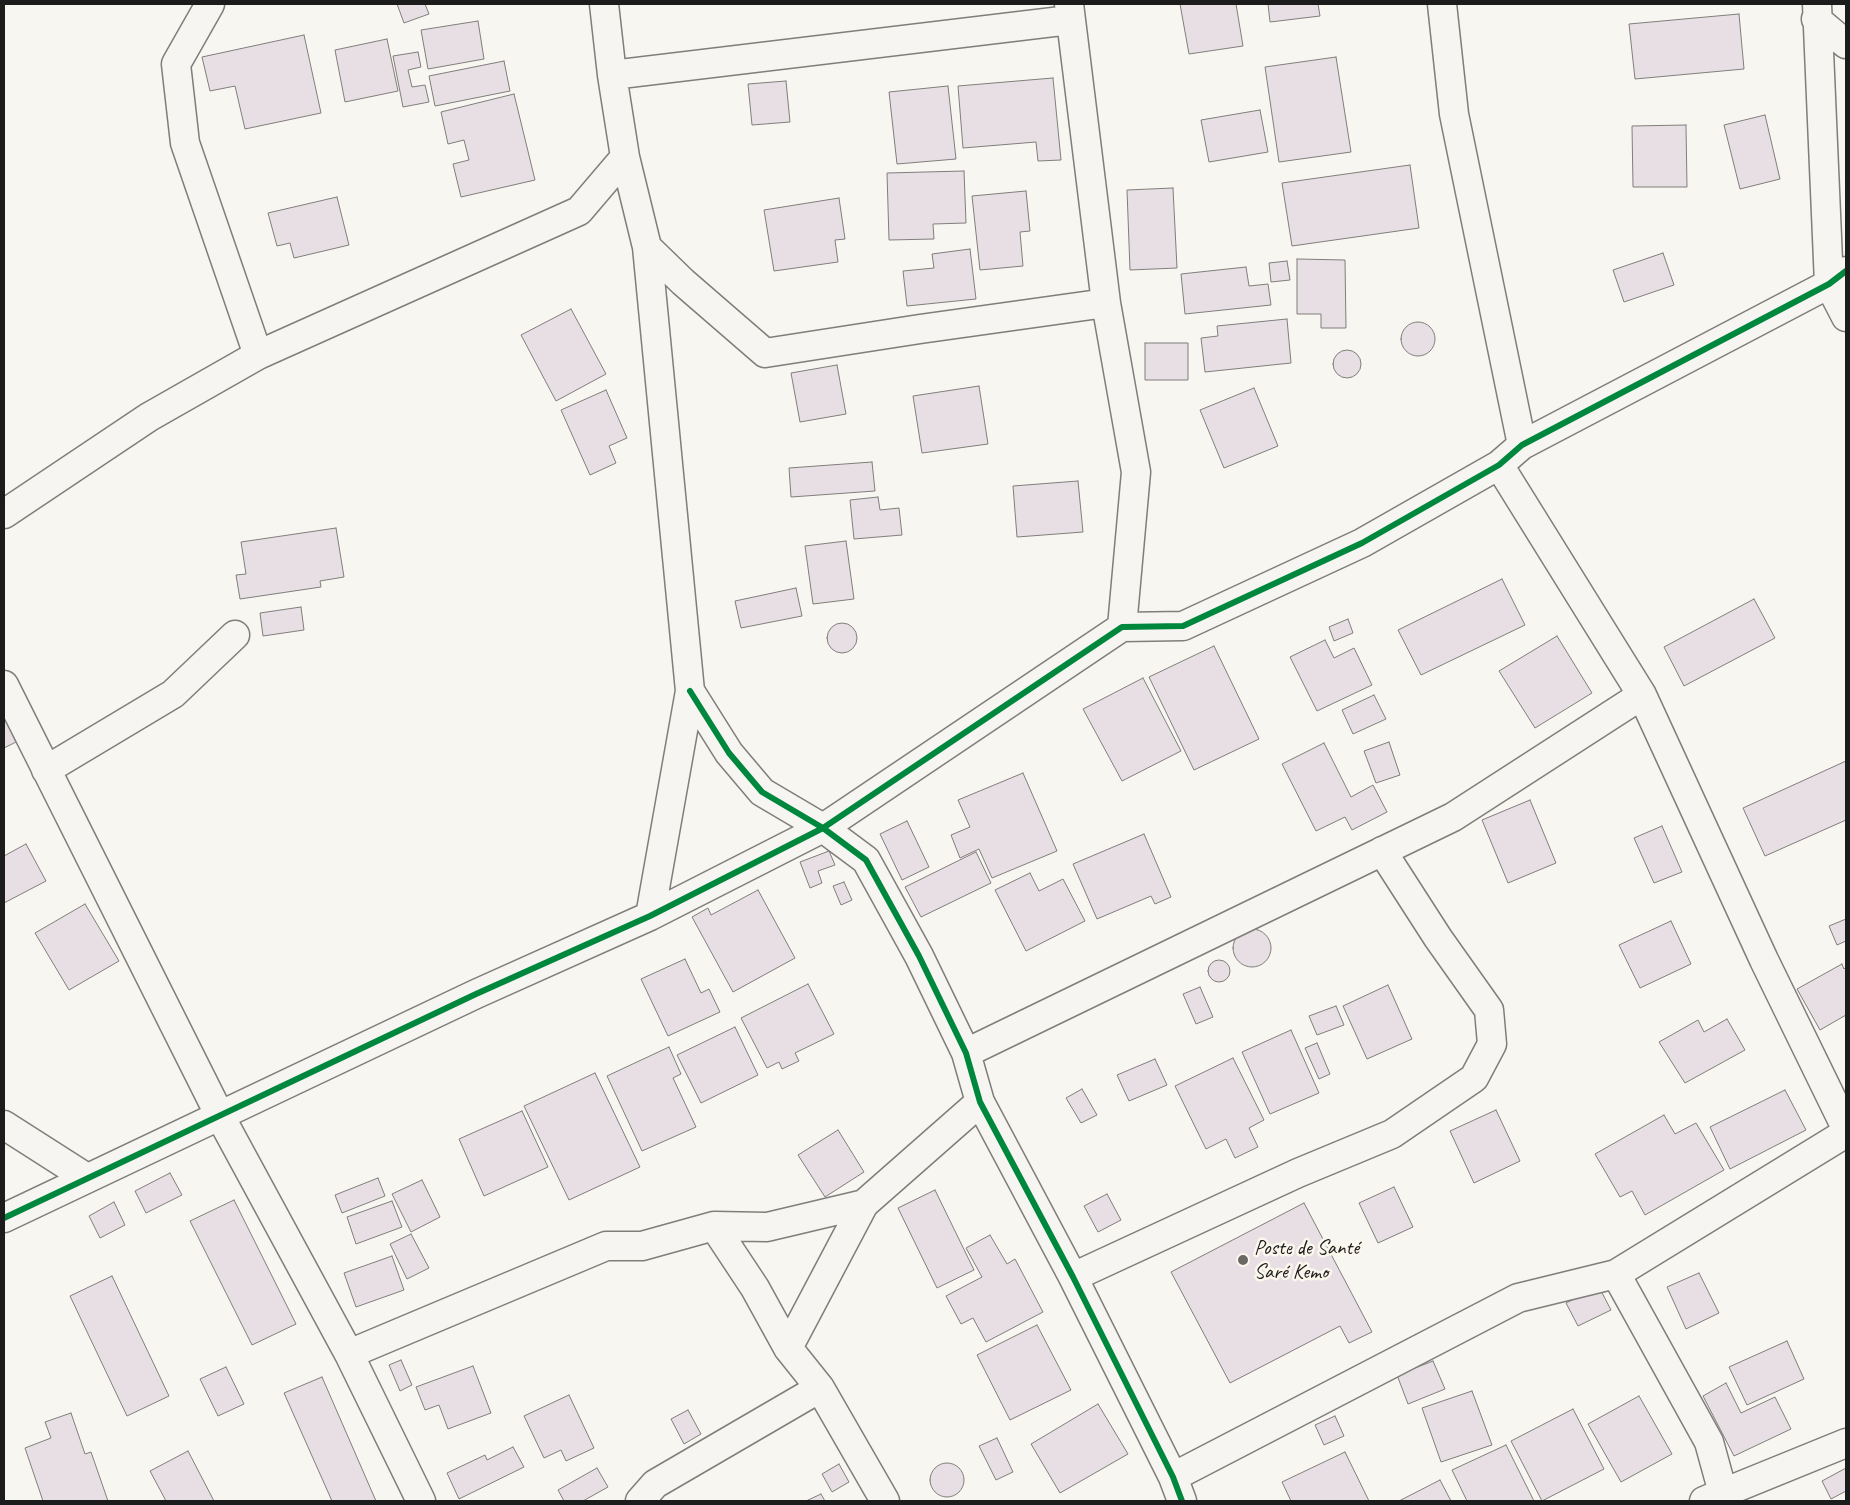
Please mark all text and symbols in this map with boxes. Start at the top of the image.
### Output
place label: Poste de Santé Saré Kemo [1254,1235,1359,1285]
marker: Poste de Santé Saré Kemo [1236,1253,1250,1267]

